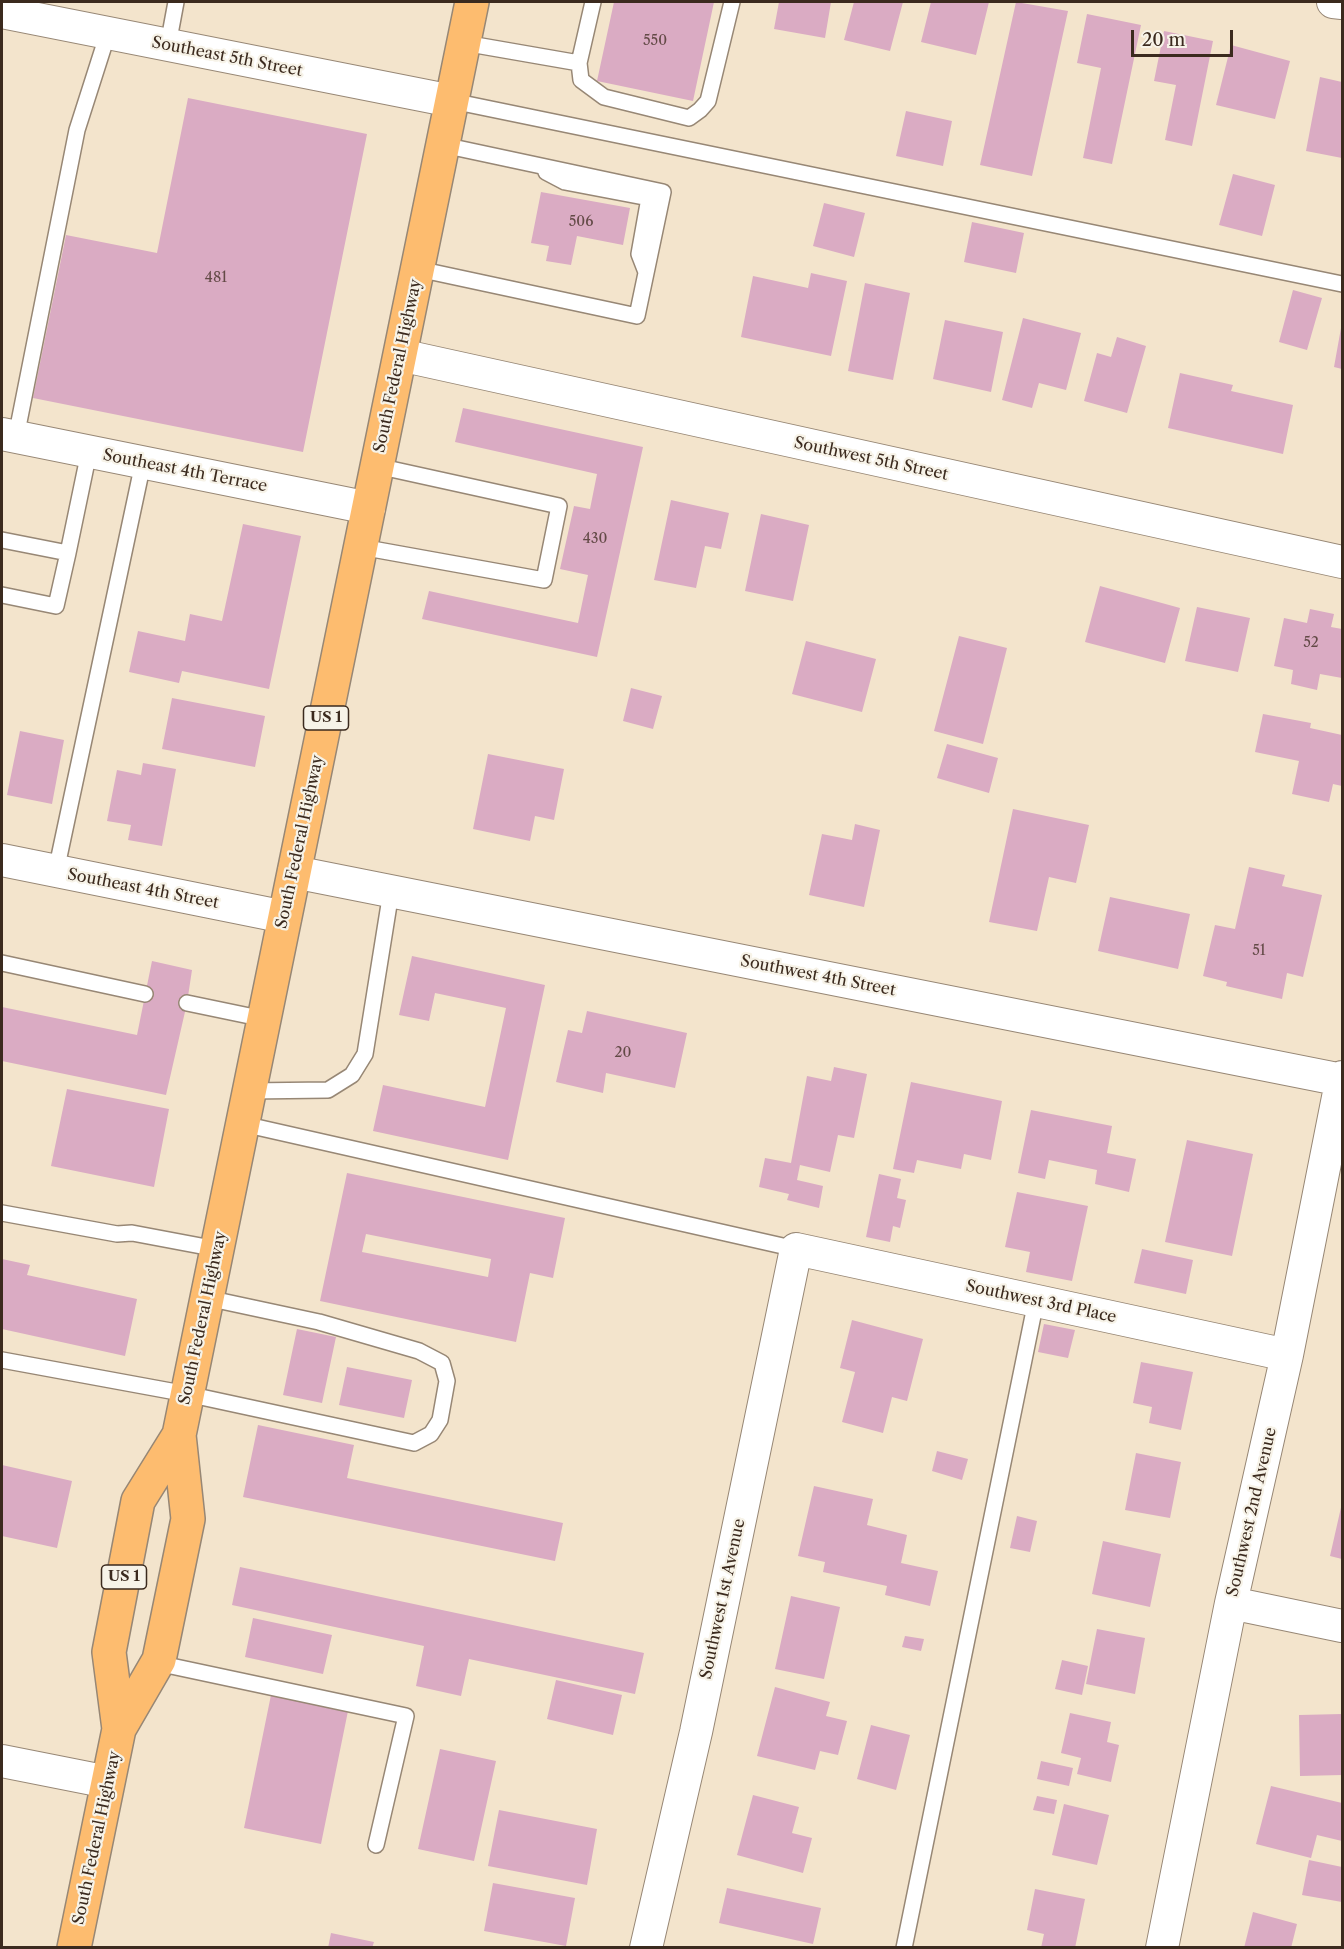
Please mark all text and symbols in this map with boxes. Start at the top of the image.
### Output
scale bar [1134,18,1236,56]
text: 20 m [1142,29,1185,51]
street label: Southeast 5th Street [150,33,304,81]
house number: 550 [643,33,667,49]
house number: 506 [569,214,593,230]
house number: 481 [205,270,227,286]
street label: South Federal Highway [370,277,426,455]
street label: Southwest 5th Street [792,433,950,485]
street label: Southeast 4th Terrace [101,446,269,496]
house number: 430 [583,531,607,547]
house number: 52 [1303,635,1319,651]
road number: US 1 [304,706,348,730]
street label: South Federal Highway [272,753,328,931]
street label: Southeast 4th Street [66,865,220,913]
house number: 51 [1252,943,1266,959]
street label: Southwest 4th Street [739,952,897,1000]
house number: 20 [615,1045,631,1061]
street label: South Federal Highway [175,1229,231,1407]
street label: Southwest 3rd Place [964,1277,1118,1327]
street label: Southwest 2nd Avenue [1223,1425,1281,1599]
street label: Southwest 1st Avenue [697,1517,749,1681]
road number: US 1 [102,1565,146,1589]
street label: South Federal Highway [69,1749,125,1927]

